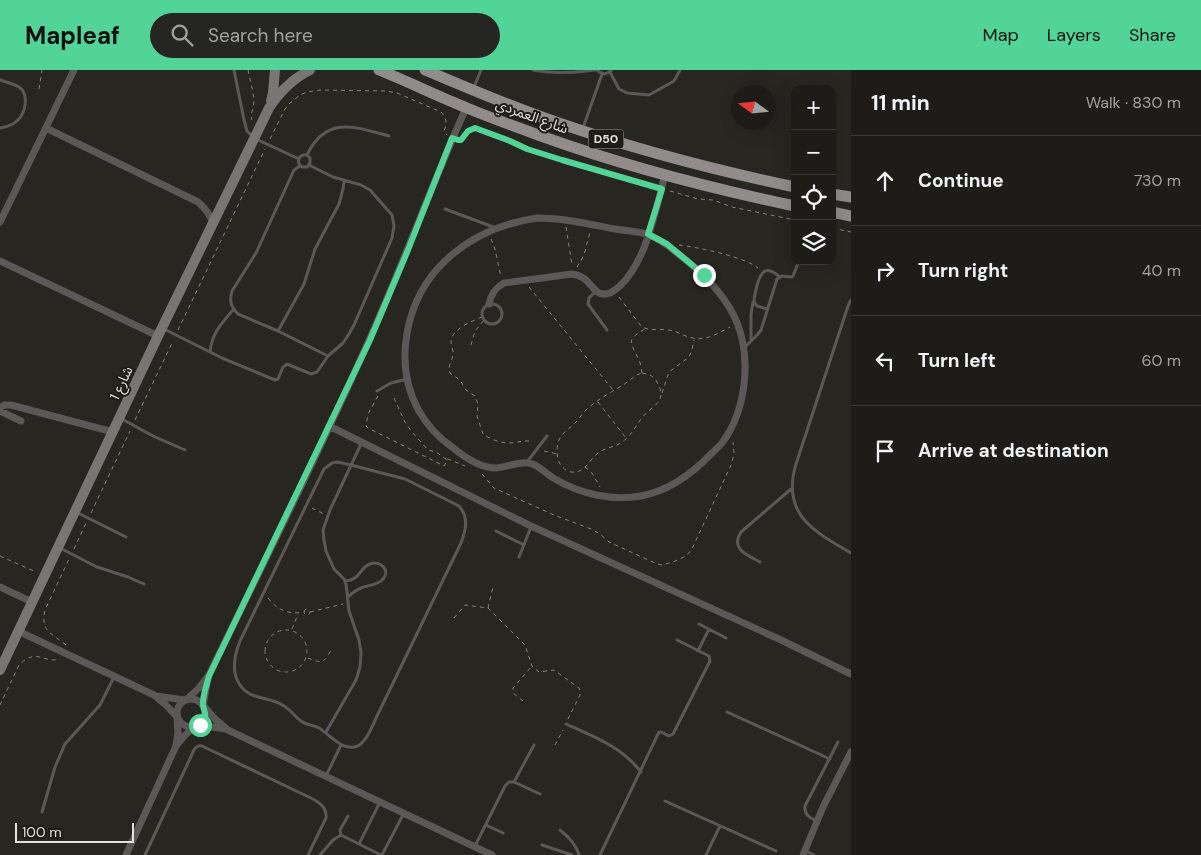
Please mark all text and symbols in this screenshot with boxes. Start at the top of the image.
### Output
search box [150,13,500,58]
text: Mapleaf [25,20,120,51]
icon: search [168,21,196,49]
text: Search here [208,23,313,48]
text: Map [983,23,1019,47]
text: Layers [1047,23,1101,47]
text: Share [1129,23,1176,47]
north arrow [731,85,776,130]
map controls [791,85,836,265]
button: + [791,85,836,130]
text: 11 min [871,89,930,117]
text: Walk · 830 m [1086,92,1181,113]
street label: شارع العمردي [493,95,571,140]
road number: D50 [588,130,624,148]
button: − [791,130,836,175]
icon: ahead [871,167,899,195]
text: Continue [918,168,1004,193]
text: 730 m [1134,170,1181,191]
button: locate [791,175,836,220]
button: layers [791,220,836,265]
icon: right [871,257,899,285]
text: Turn right [918,258,1008,283]
text: 40 m [1142,260,1181,281]
route end [693,264,716,287]
icon: left [871,347,899,375]
text: Turn left [918,348,996,373]
text: 60 m [1141,350,1181,371]
street label: شارع 1 [105,363,138,404]
icon: arrive [871,437,899,465]
text: Arrive at destination [918,438,1109,463]
route start [189,714,212,737]
scale bar [15,820,134,843]
text: 100 m [22,823,62,841]

